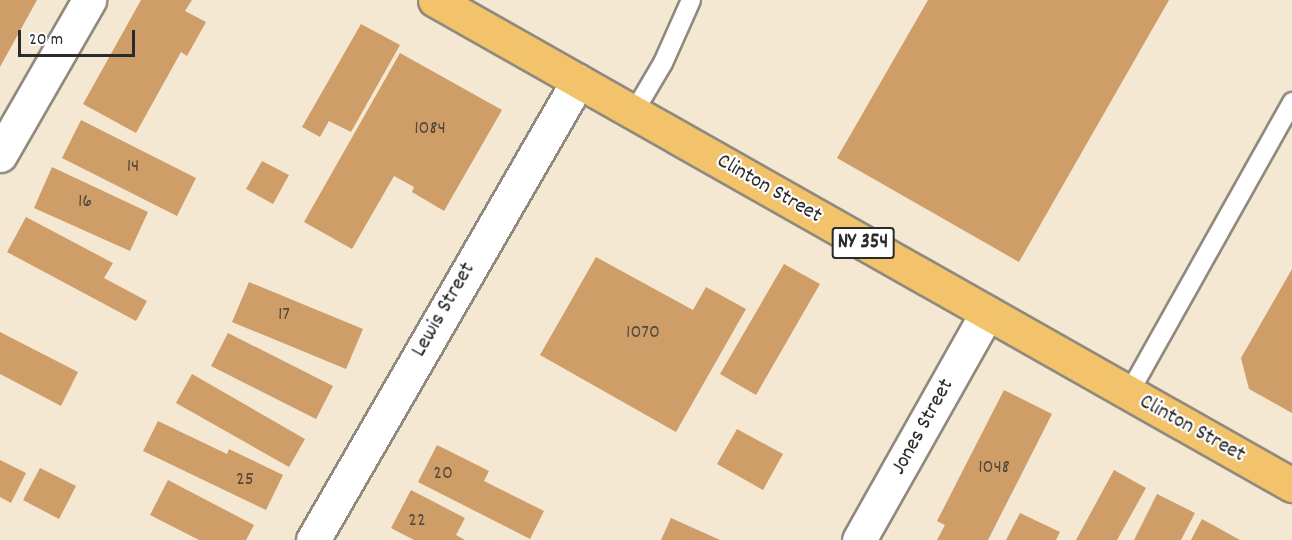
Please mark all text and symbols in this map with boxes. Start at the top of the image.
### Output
scale bar [21,18,138,56]
text: 20 m [29,28,63,53]
house number: 1084 [414,117,446,141]
street label: Clinton Street [712,148,826,230]
house number: 14 [127,155,139,179]
house number: 16 [78,190,92,214]
road number: NY 354 [832,225,894,261]
street label: Lewis Street [406,258,482,362]
house number: 17 [278,303,290,327]
house number: 1070 [626,321,660,345]
street label: Jones Street [886,375,960,479]
street label: Clinton Street [1134,389,1250,469]
house number: 1048 [978,456,1010,480]
house number: 20 [433,462,453,486]
house number: 25 [236,468,254,492]
house number: 22 [408,509,426,533]

